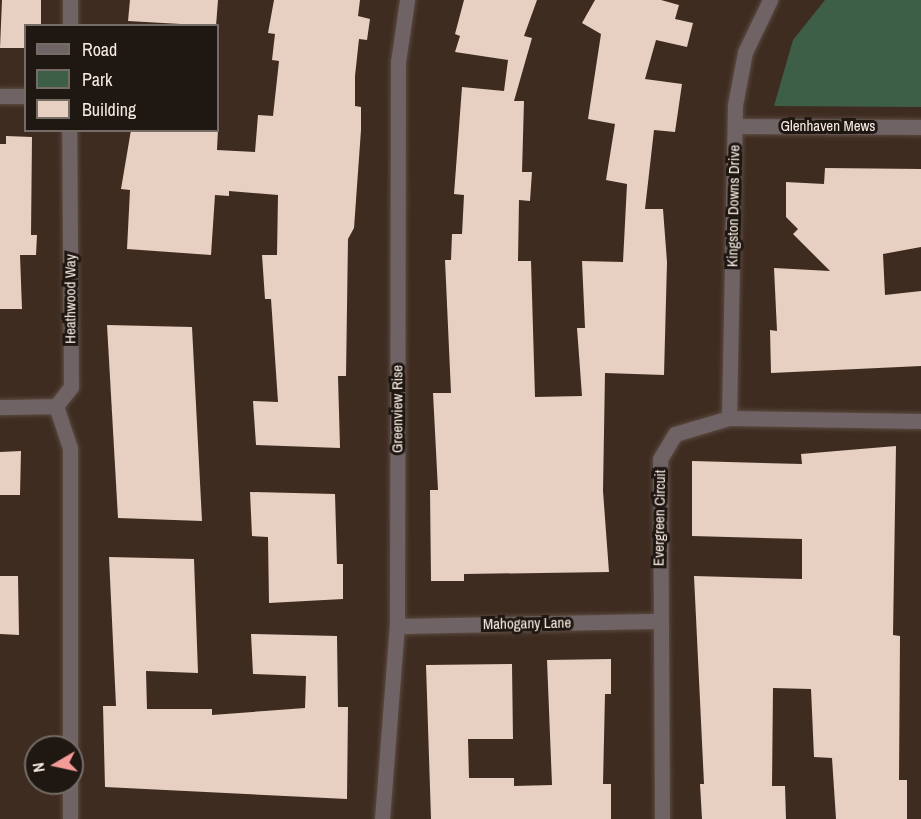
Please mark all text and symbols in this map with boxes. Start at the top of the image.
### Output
legend [24,24,219,132]
text: Road [82,37,117,62]
text: Park [82,67,112,92]
text: Building [82,97,136,122]
street label: Glenhaven Mews [780,117,876,135]
street label: Kingston Downs Drive [723,145,743,267]
street label: Heathwood Way [61,254,79,344]
street label: Greenview Rise [388,365,406,453]
street label: Evergreen Circuit [649,470,669,566]
street label: Mahogany Lane [483,613,571,633]
north arrow [24,735,84,795]
text: N [27,761,50,774]

